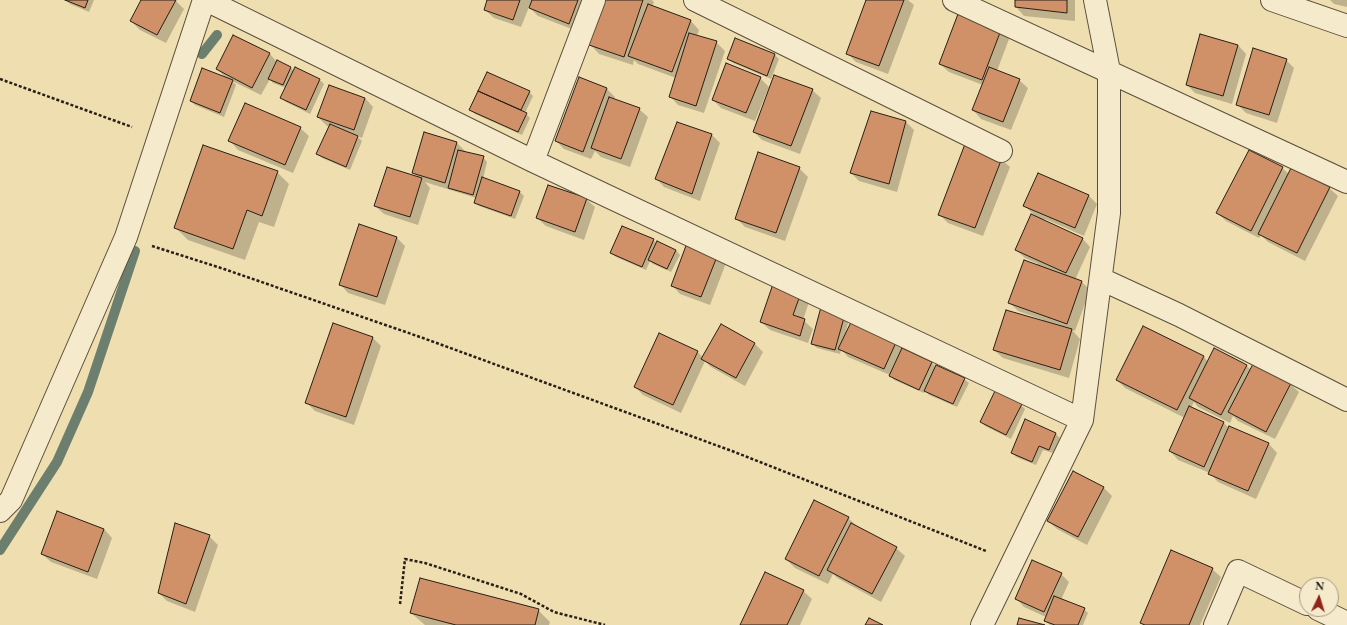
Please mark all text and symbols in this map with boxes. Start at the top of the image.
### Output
north arrow [1299,577,1339,617]
text: N [1315,579,1325,593]

